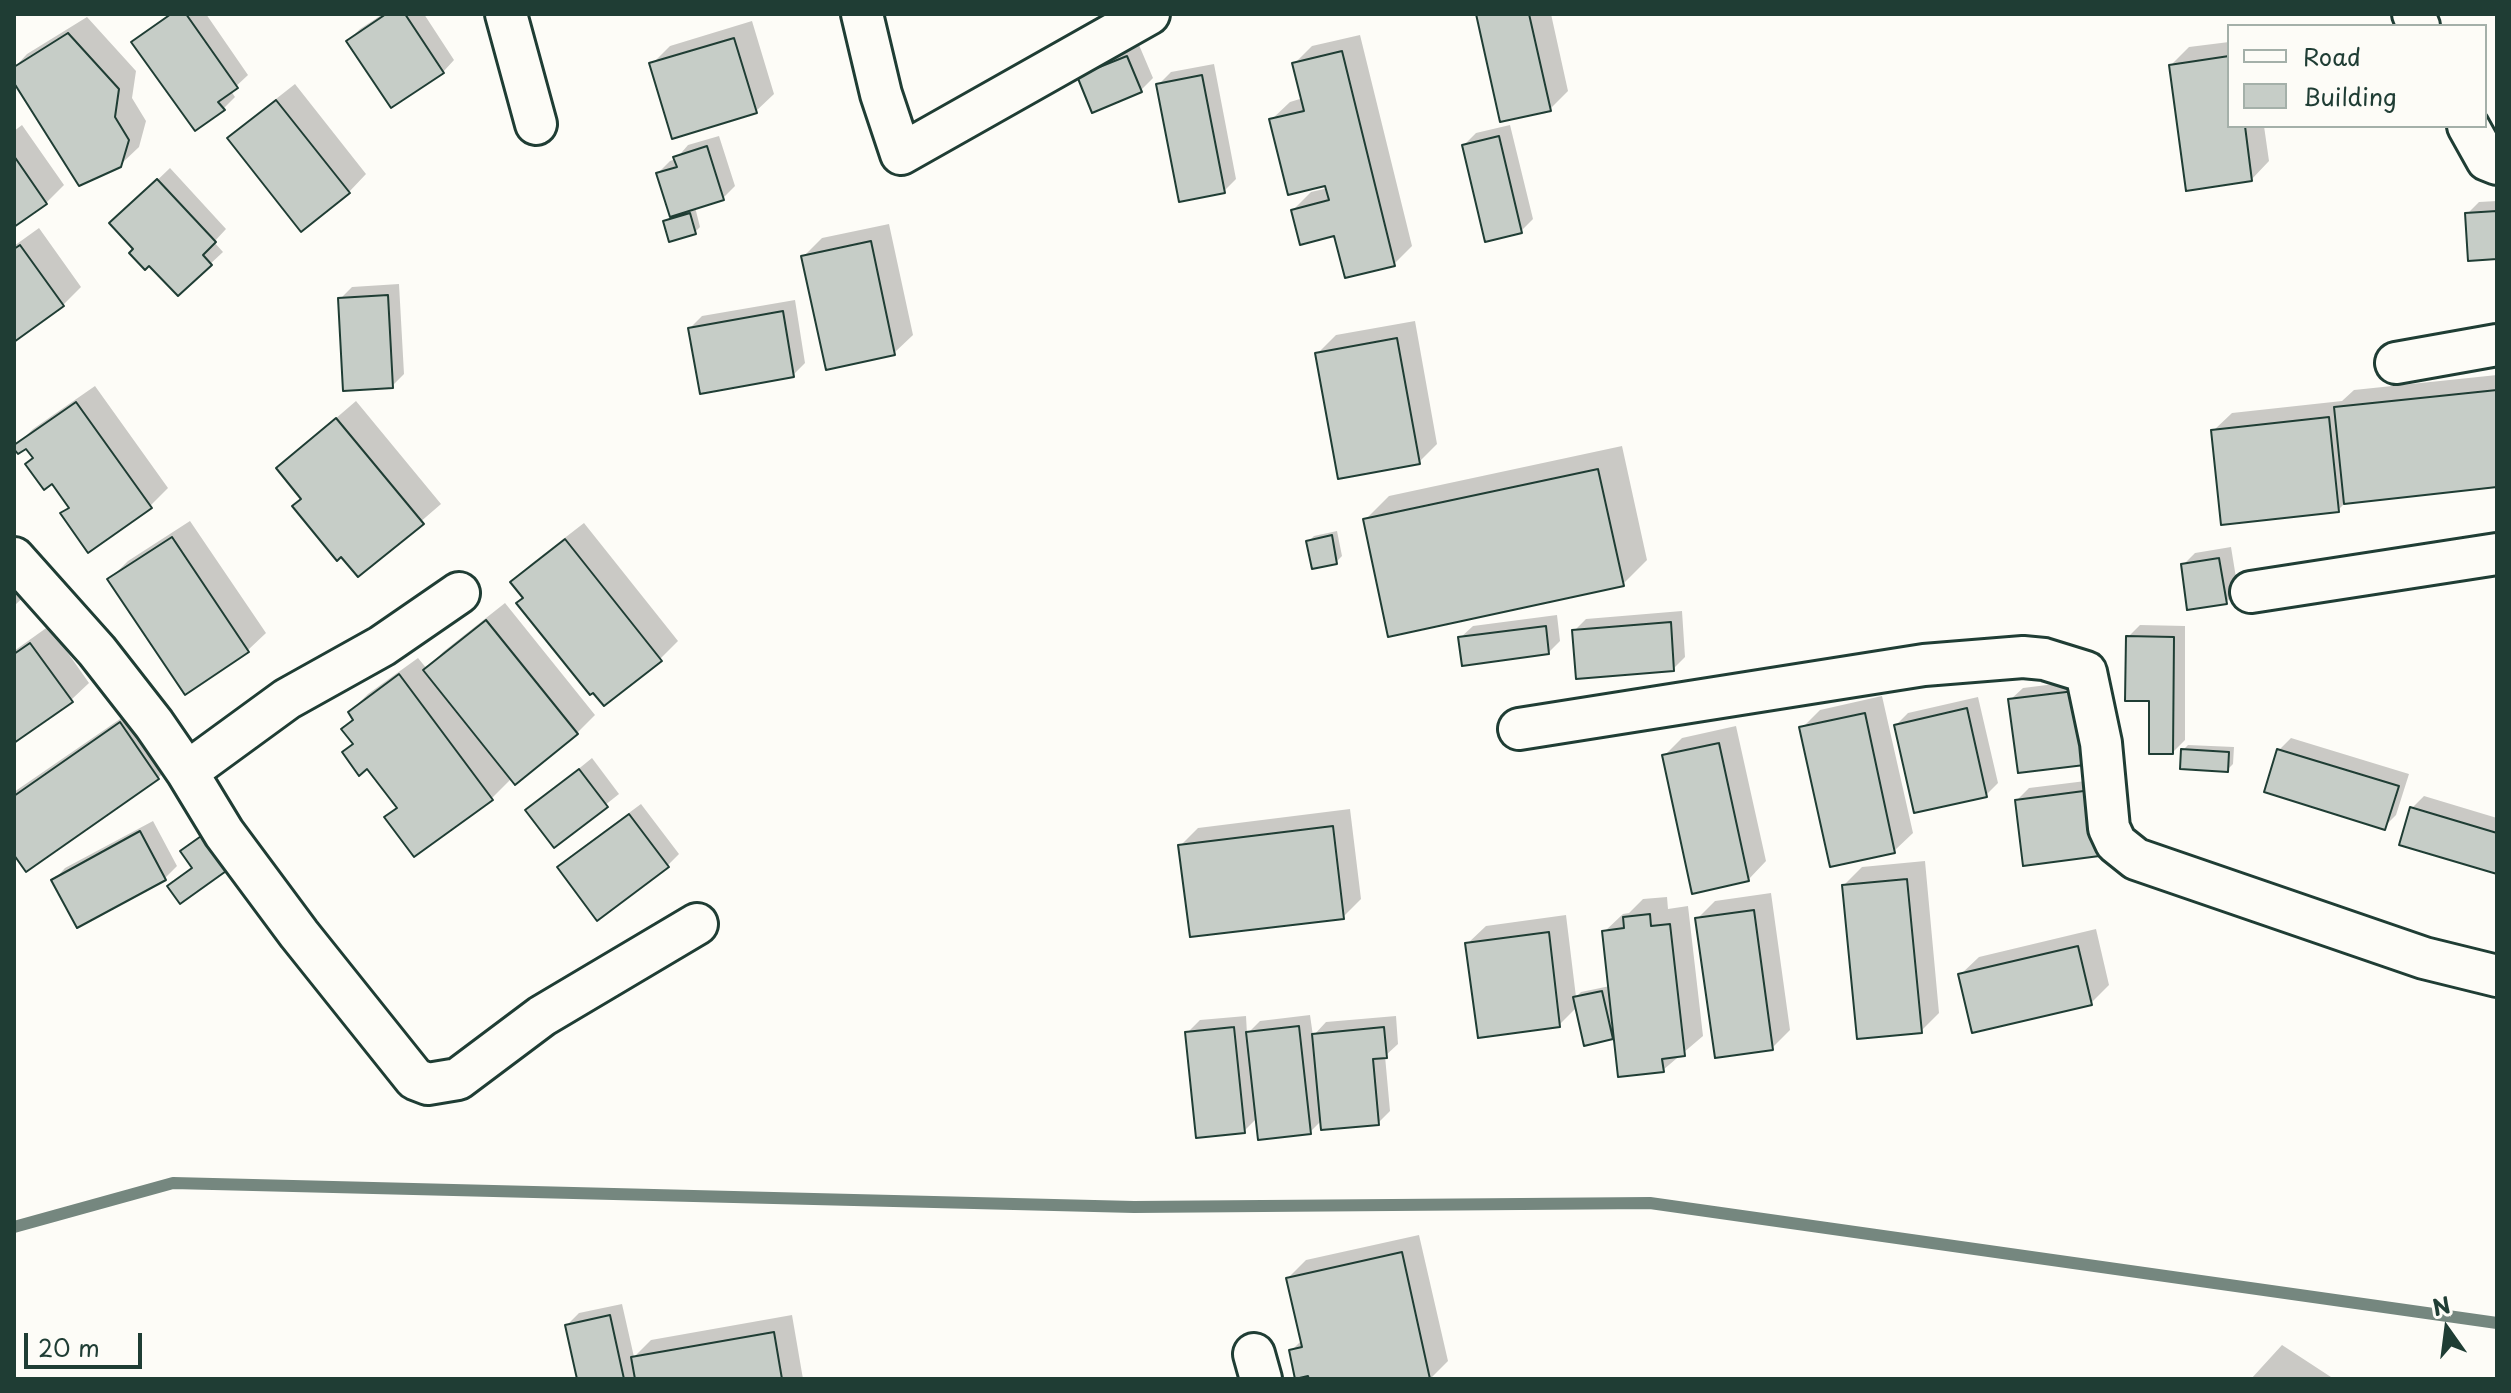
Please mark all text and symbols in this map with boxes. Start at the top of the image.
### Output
legend [2227,24,2487,128]
text: Road [2303,38,2361,74]
text: Building [2303,78,2397,114]
text: N [2429,1287,2454,1323]
north arrow [2407,1289,2487,1369]
scale bar [28,1317,146,1367]
text: 20 m [38,1329,100,1365]

